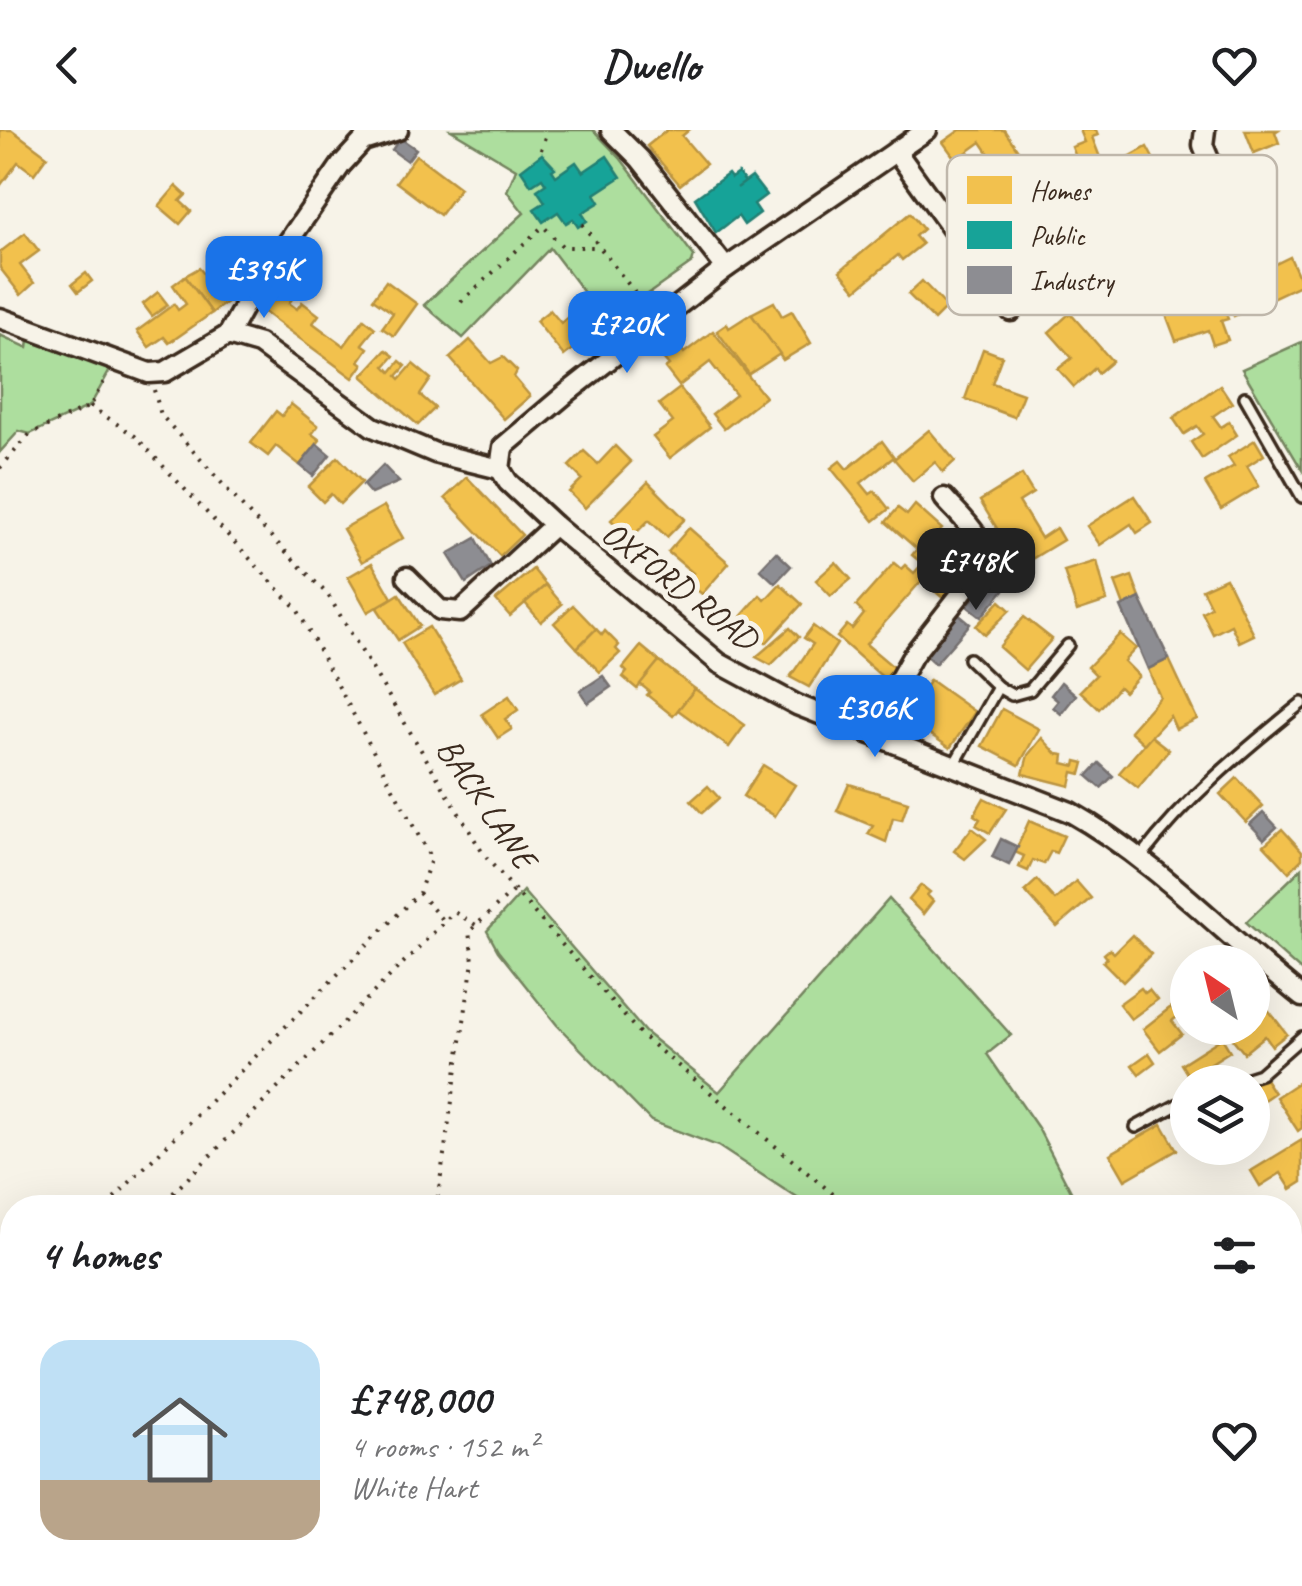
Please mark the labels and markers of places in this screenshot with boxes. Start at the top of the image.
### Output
pin: £395K [194,236,334,321]
pin: £720K [557,291,697,376]
pin: £748K [906,528,1046,613]
pin: £306K [805,675,945,760]

